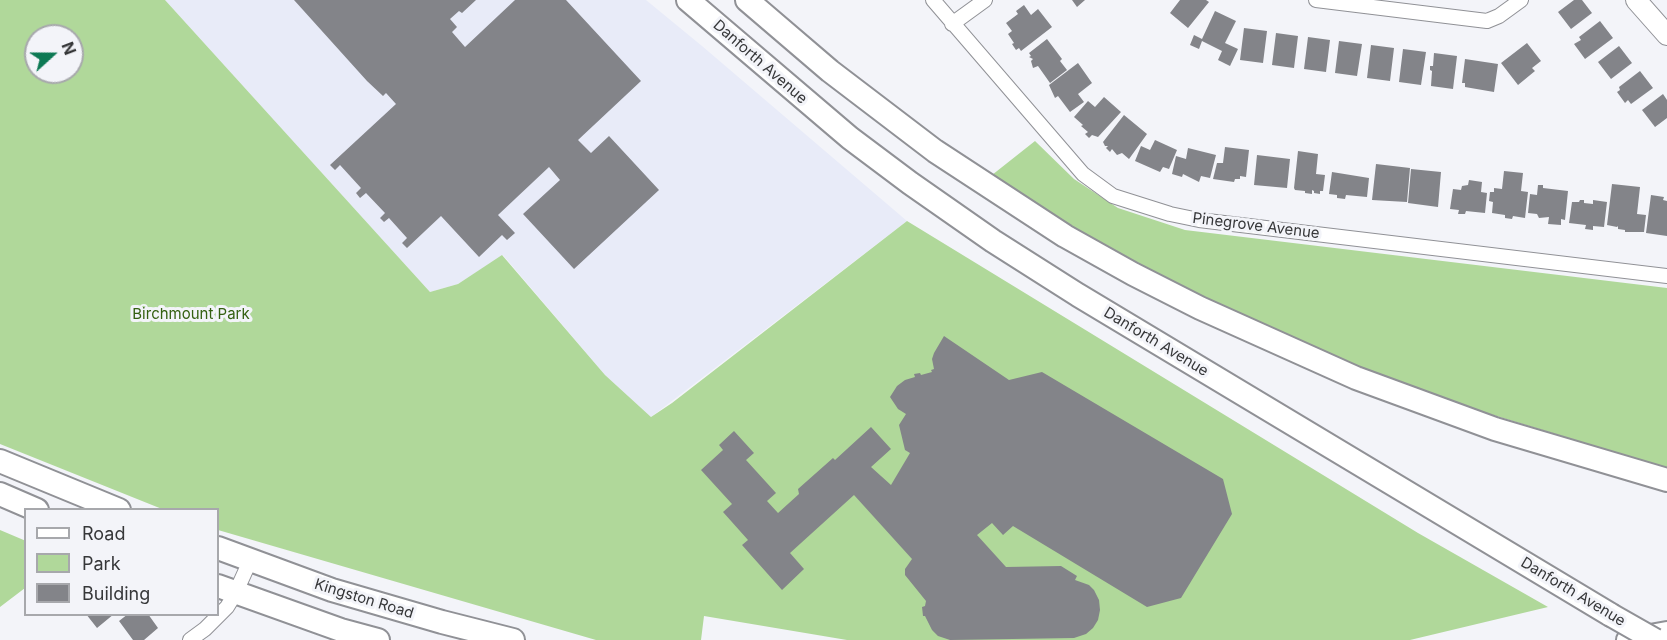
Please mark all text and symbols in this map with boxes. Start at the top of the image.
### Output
street label: Danforth Avenue [709,16,811,108]
north arrow [24,24,84,84]
text: N [57,39,80,58]
street label: Pinegrove Avenue [1191,209,1321,243]
street label: Danforth Avenue [1100,304,1212,380]
park label: Birchmount Park [132,305,250,323]
legend [24,508,219,616]
text: Road [82,523,125,544]
text: Park [82,553,121,574]
street label: Danforth Avenue [1517,554,1629,630]
street label: Kingston Road [312,575,416,623]
text: Building [82,583,150,604]

